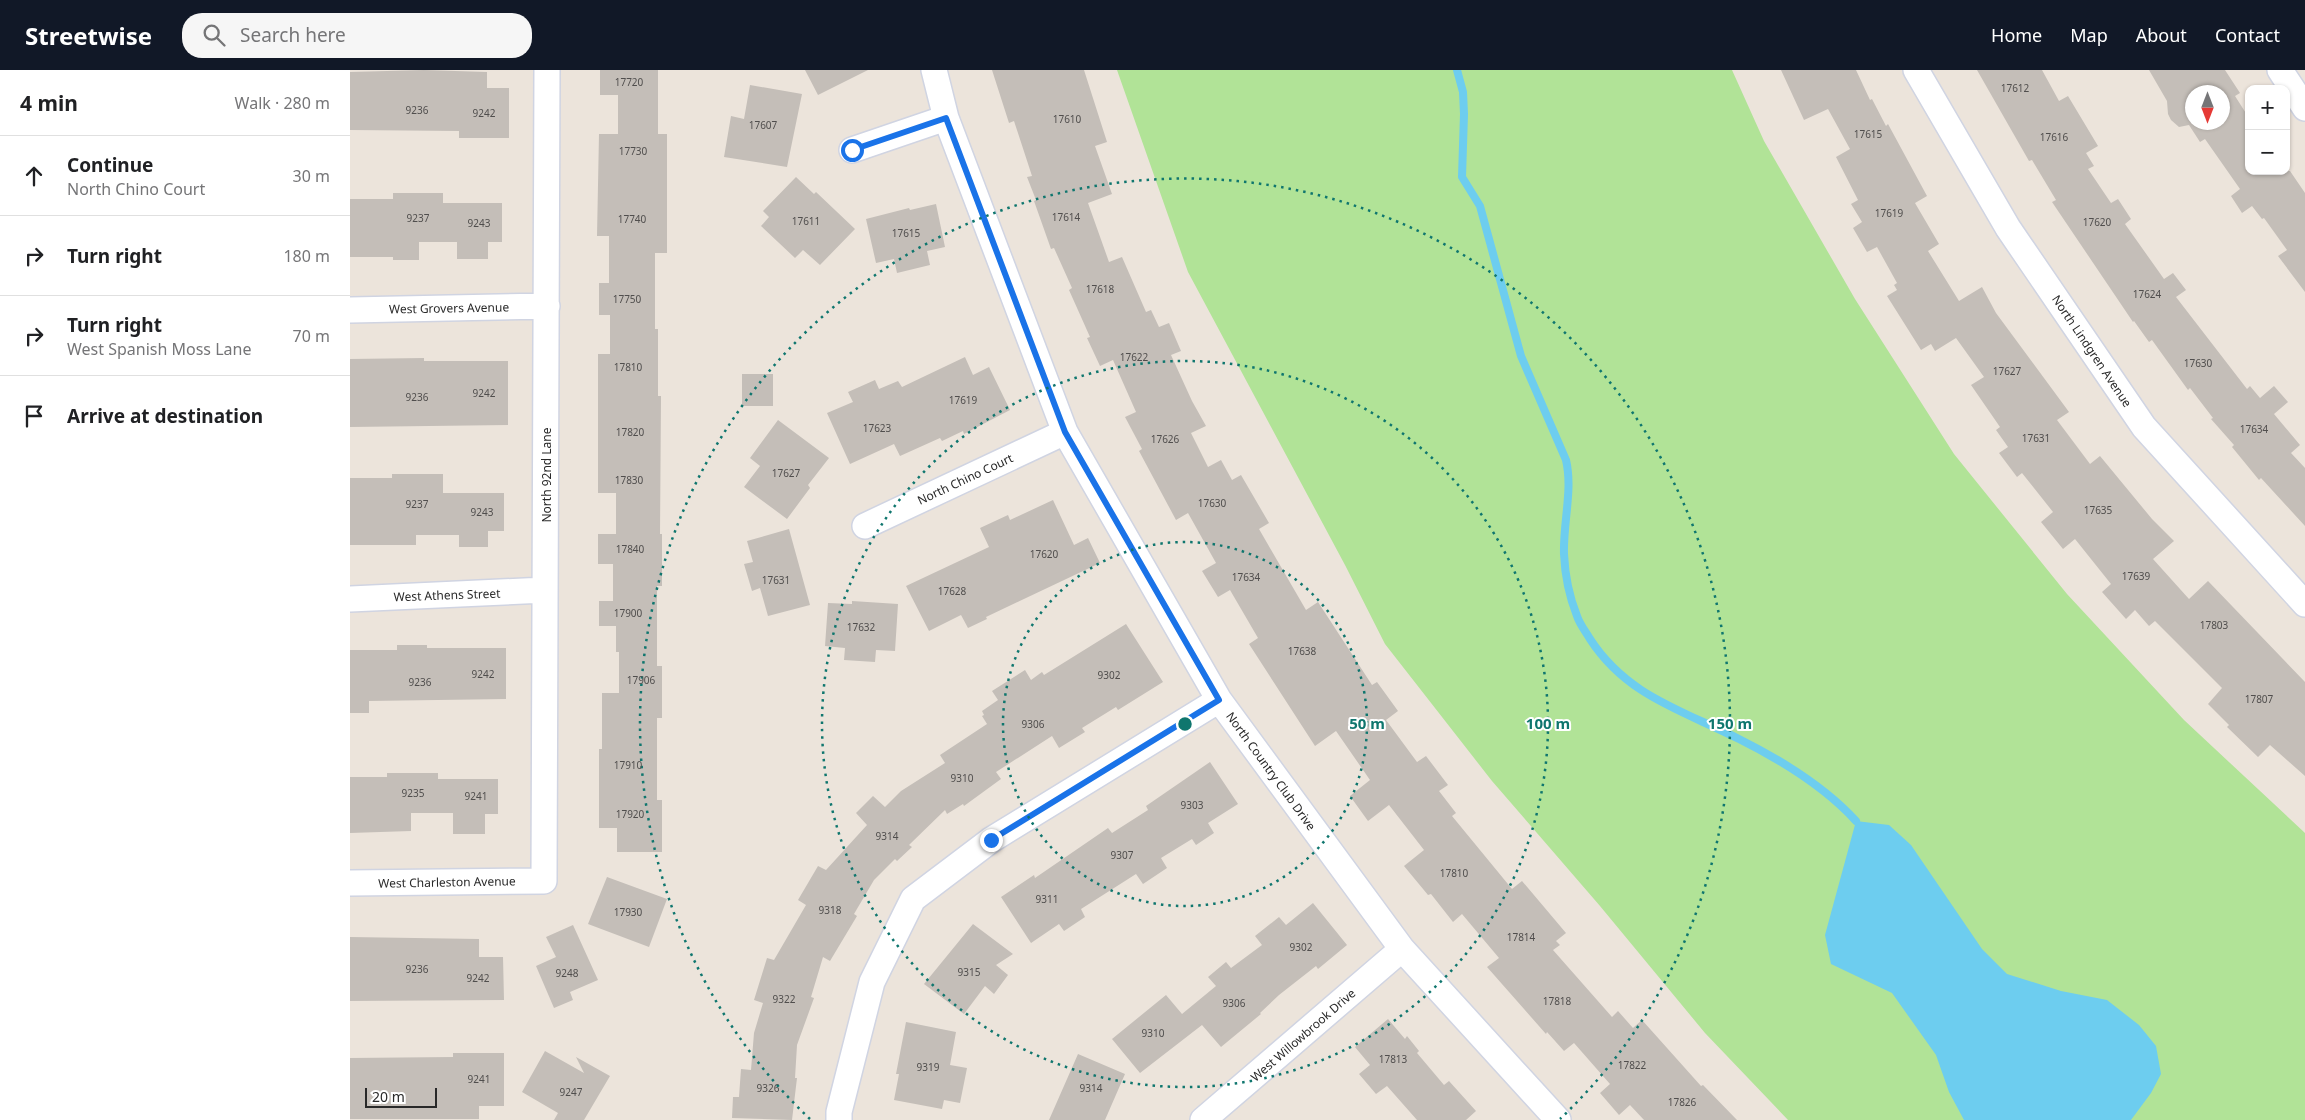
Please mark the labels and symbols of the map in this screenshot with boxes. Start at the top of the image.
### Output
house number: 17720 [615,75,644,89]
house number: 17612 [2001,81,2030,95]
north arrow [2185,85,2230,130]
house number: 9236 [406,103,429,117]
house number: 9242 [473,106,496,120]
house number: 17610 [1053,112,1082,126]
house number: 17607 [749,118,778,132]
house number: 17615 [1854,127,1883,141]
house number: 17616 [2040,130,2069,144]
route start [841,139,864,162]
house number: 17730 [619,144,648,158]
house number: 17619 [1875,206,1904,220]
house number: 17614 [1052,210,1081,224]
house number: 9237 [407,211,430,225]
house number: 17740 [618,212,647,226]
house number: 17611 [792,214,820,228]
house number: 17620 [2083,215,2112,229]
house number: 9243 [468,216,491,230]
house number: 17615 [892,226,921,240]
house number: 17618 [1086,282,1115,296]
house number: 17624 [2133,287,2162,301]
house number: 17750 [613,292,642,306]
street label: North Lindgren Avenue [2048,292,2136,411]
street label: West Grovers Avenue [389,298,509,318]
house number: 17622 [1120,350,1149,364]
house number: 17630 [2184,356,2213,370]
house number: 17810 [614,360,643,374]
house number: 17627 [1993,364,2022,378]
house number: 9242 [473,386,496,400]
house number: 9236 [406,390,429,404]
house number: 17619 [949,393,978,407]
house number: 17623 [863,421,892,435]
house number: 17634 [2240,422,2269,436]
house number: 17820 [616,425,645,439]
street label: North 92nd Lane [538,427,555,523]
house number: 17631 [2022,431,2050,445]
house number: 17626 [1151,432,1180,446]
street label: North Chino Court [914,449,1016,509]
house number: 17627 [772,466,801,480]
house number: 17830 [615,473,644,487]
house number: 17630 [1198,496,1227,510]
house number: 9237 [406,497,429,511]
house number: 17635 [2084,503,2113,517]
house number: 9243 [471,505,494,519]
house number: 17840 [616,542,645,556]
house number: 17620 [1030,547,1059,561]
house number: 17639 [2122,569,2151,583]
house number: 17634 [1232,570,1261,584]
house number: 17631 [762,573,790,587]
house number: 17628 [938,584,967,598]
street label: West Athens Street [393,585,501,605]
house number: 17900 [614,606,643,620]
house number: 17803 [2200,618,2229,632]
house number: 17632 [847,620,876,634]
house number: 17638 [1288,644,1317,658]
house number: 9242 [472,667,495,681]
house number: 9302 [1098,668,1121,682]
house number: 17906 [627,673,656,687]
house number: 9236 [409,675,432,689]
house number: 17807 [2245,692,2274,706]
street label: North Country Club Drive [1222,708,1320,834]
text: 50 m [1349,713,1385,733]
text: 100 m [1526,713,1570,733]
text: 150 m [1708,713,1752,733]
centre of rings [1176,715,1194,733]
house number: 9306 [1022,717,1045,731]
house number: 17910 [614,758,643,772]
house number: 9310 [951,771,974,785]
house number: 9235 [402,786,425,800]
house number: 9241 [465,789,487,803]
house number: 9303 [1181,798,1204,812]
house number: 17920 [616,807,645,821]
house number: 9314 [876,829,899,843]
route end [980,829,1003,852]
house number: 9307 [1111,848,1134,862]
house number: 17810 [1440,866,1469,880]
street label: West Charleston Avenue [378,872,516,892]
house number: 9311 [1036,892,1058,906]
house number: 9318 [819,903,842,917]
house number: 17930 [614,905,643,919]
house number: 17814 [1507,930,1536,944]
house number: 9302 [1290,940,1313,954]
house number: 9236 [406,962,429,976]
house number: 9315 [958,965,981,979]
house number: 9248 [556,966,579,980]
house number: 9242 [467,971,490,985]
street label: West Willowbrook Drive [1247,985,1359,1085]
house number: 9322 [773,992,796,1006]
house number: 17818 [1543,994,1572,1008]
house number: 9306 [1223,996,1246,1010]
house number: 9310 [1142,1026,1165,1040]
house number: 17813 [1379,1052,1408,1066]
house number: 17822 [1618,1058,1647,1072]
house number: 9319 [917,1060,940,1074]
house number: 9241 [468,1072,490,1086]
house number: 9326 [757,1081,780,1095]
house number: 9314 [1080,1081,1103,1095]
scale bar [365,1085,438,1108]
house number: 9247 [560,1085,583,1099]
house number: 17826 [1668,1095,1697,1109]

